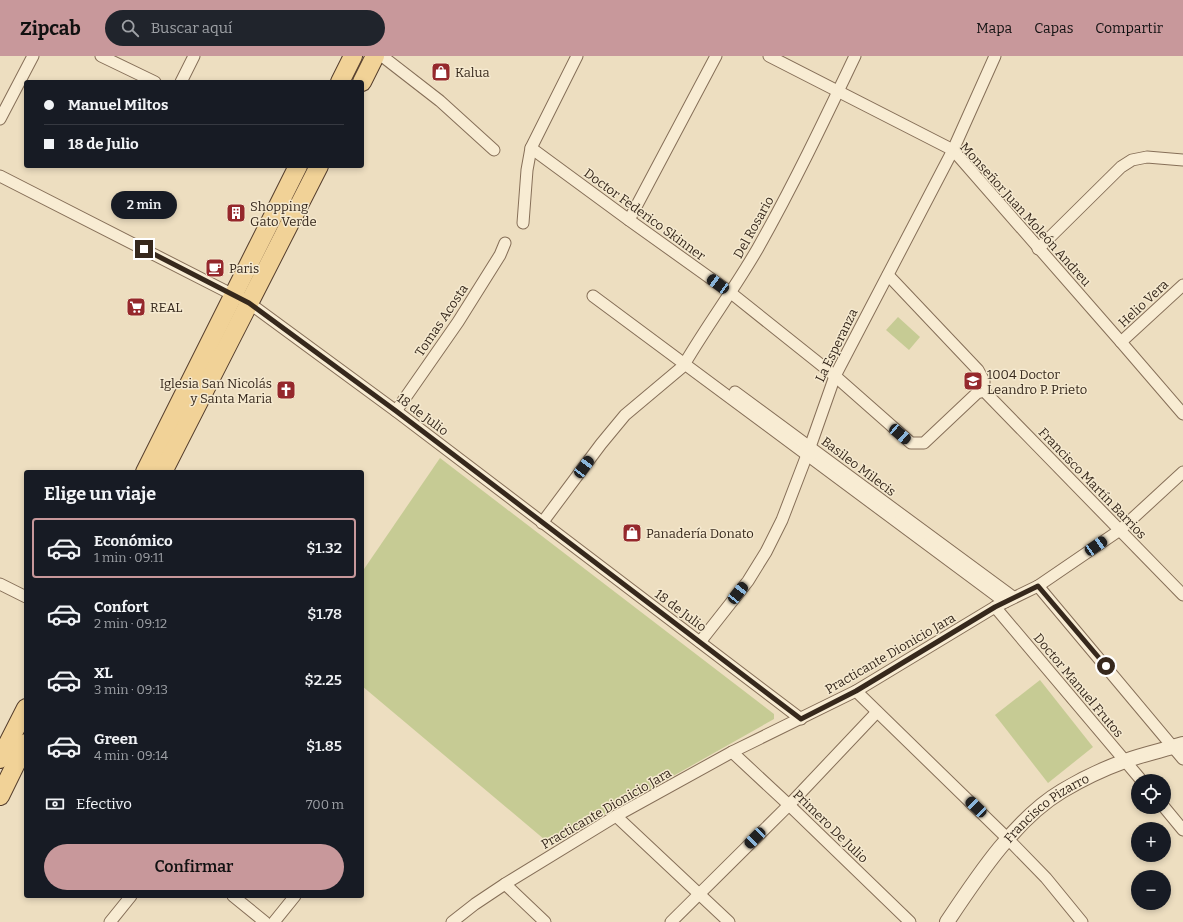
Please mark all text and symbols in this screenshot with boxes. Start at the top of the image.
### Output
search box [105,10,385,46]
text: Zipcab [20,17,81,40]
icon: search [119,17,141,39]
text: Buscar aquí [151,19,232,37]
text: Mapa [976,20,1012,37]
text: Capas [1034,20,1073,37]
text: Compartir [1095,20,1163,37]
shop icon: Kalua [430,61,452,83]
place label: Kalua [455,65,490,80]
text: Manuel Miltos [68,96,168,114]
text: 18 de Julio [68,135,139,153]
street label: Monseñor Juan Moleón Andreu [957,139,1094,289]
street label: Doctor Federico Skinner [581,165,708,264]
callout: 2 min [111,191,177,219]
street label: Del Rosario [730,194,777,261]
text: 2 min [127,197,161,212]
place label: Shopping Gato Verde [250,199,317,229]
building icon: Shopping Gato Verde [225,202,247,224]
route end [135,240,153,258]
cafe icon: Paris [204,257,226,279]
place label: Paris [229,261,259,276]
car [705,272,731,296]
street label: Helio Vera [1115,277,1171,330]
street label: Tomas Acosta [412,281,471,359]
supermarket icon: REAL [125,296,147,318]
place label: REAL [150,300,182,315]
street label: La Esperanza [812,306,861,384]
place label: 1004 Doctor Leandro P. Prieto [987,367,1087,397]
school or university icon: 1004 Doctor Leandro P. Prieto [962,370,984,392]
place label: Iglesia San Nicolás y Santa Maria [160,376,272,406]
church icon: Iglesia San Nicolás y Santa Maria [275,379,297,401]
street label: 18 de Julio [394,390,451,439]
car [887,422,913,446]
street label: Francisco Martín Barrios [1036,425,1150,542]
street label: Basileo Milecis [819,434,899,499]
car [572,454,596,480]
text: Elige un viaje [44,483,156,505]
shop icon: Panadería Donato [621,522,643,544]
place label: Panadería Donato [646,526,754,541]
icon: car [46,530,82,566]
text: Económico [94,532,173,550]
car [1083,534,1109,558]
text: $1.32 [306,539,342,557]
text: 1 min · 09:11 [94,550,164,565]
car [726,580,750,606]
street label: 18 de Julio [652,586,709,635]
icon: car [46,596,82,632]
text: Confort [94,598,149,616]
text: $1.78 [307,605,342,623]
street label: Practicante Dionicio Jara [823,610,958,697]
text: 2 min · 09:12 [94,616,167,631]
street label: Doctor Manuel Frutos [1031,630,1126,740]
route start [1097,657,1115,675]
icon: car [46,662,82,698]
text: XL [94,664,113,682]
text: $2.25 [305,671,342,689]
text: 3 min · 09:13 [94,682,168,697]
icon: car [46,728,82,764]
text: Green [94,730,138,748]
text: $1.85 [306,737,342,755]
text: 4 min · 09:14 [94,748,168,763]
street label: Practicante Dionicio Jara [539,765,674,852]
street label: Francisco Pizarro [1001,771,1091,846]
map controls [1131,774,1171,910]
button: locate [1131,774,1171,814]
street label: Primero De Julio [790,787,871,866]
icon: cash [44,793,66,815]
car [963,794,989,820]
text: Efectivo [76,795,132,813]
text: 700 m [306,797,344,812]
button: + [1131,822,1171,862]
car [742,825,768,851]
button: Confirmar [44,844,344,890]
button: − [1131,870,1171,910]

